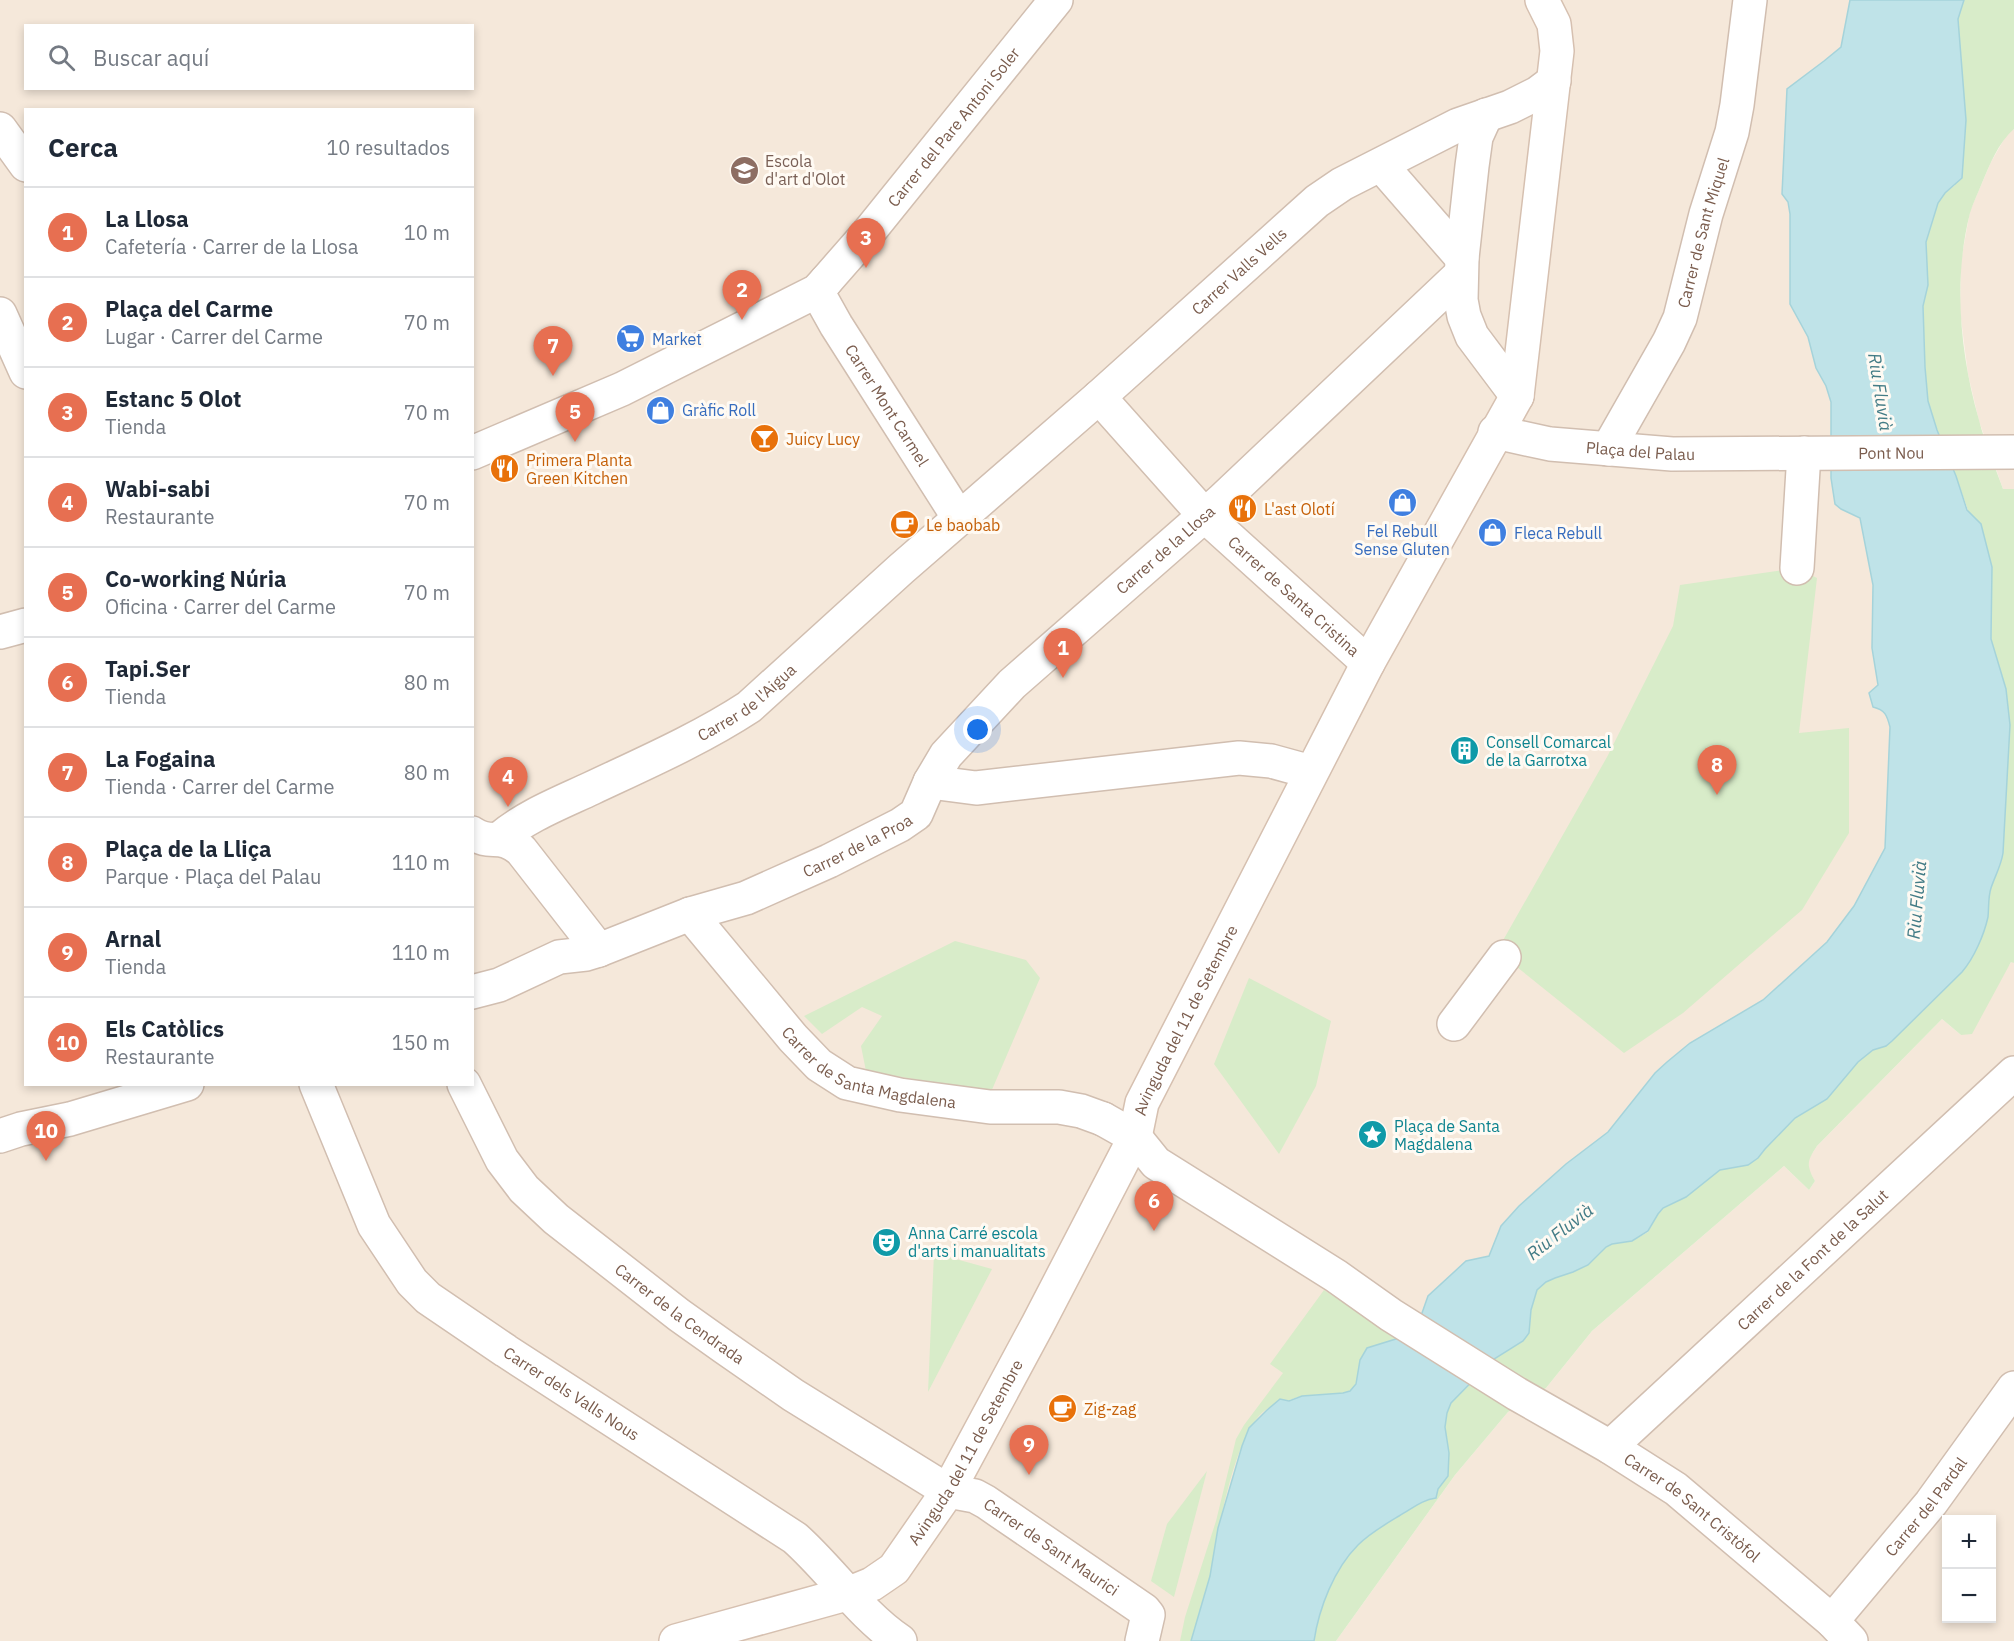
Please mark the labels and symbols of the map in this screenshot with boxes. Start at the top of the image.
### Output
street label: Carrer del Pare Antoni Soler [883,43,1024,211]
place label: Escola d'art d'Olot [765,151,845,189]
school or university icon: Escola d'art d'Olot [728,154,760,186]
street label: Carrer de Sant Miquel [1673,155,1733,310]
pin: 3 [846,218,886,268]
street label: Carrer Valls Vells [1187,223,1291,319]
pin: 2 [722,270,762,320]
supermarket icon: Market [615,323,647,355]
pin: 7 [534,326,572,376]
place label: Market [652,329,702,349]
street label: Carrer Mont Carmel [841,341,933,470]
water label: Riu Fluvià [1863,351,1898,433]
pin: 5 [556,392,594,442]
shop icon: Gràfic Roll [645,394,677,426]
place label: Gràfic Roll [682,400,756,420]
bar icon: Juicy Lucy [749,423,781,455]
place label: Juicy Lucy [786,429,860,449]
street label: Plaça del Palau [1585,437,1695,464]
street label: Pont Nou [1858,443,1924,463]
place label: Primera Planta Green Kitchen [526,450,633,488]
restaurant icon: Primera Planta Green Kitchen [489,453,521,485]
shop icon: Fel Rebull Sense Gluten [1386,487,1418,519]
restaurant icon: L'ast Olotí [1227,493,1259,525]
place label: L'ast Olotí [1264,499,1335,519]
street label: Carrer de la Llosa [1112,501,1219,598]
cafe icon: Le baobab [889,509,921,541]
place label: Le baobab [926,515,1000,535]
shop icon: Fleca Rebull [1477,517,1509,549]
place label: Fel Rebull Sense Gluten [1354,521,1450,559]
place label: Fleca Rebull [1514,523,1602,543]
street label: Carrer de Santa Cristina [1224,532,1364,661]
pin: 1 [1044,628,1082,678]
street label: Carrer de l'Aigua [694,659,800,745]
your location [963,715,992,744]
place label: Consell Comarcal de la Garrotxa [1486,732,1611,770]
building icon: Consell Comarcal de la Garrotxa [1449,735,1481,767]
pin: 8 [1698,746,1736,795]
pin: 4 [488,758,528,807]
street label: Carrer de la Proa [799,809,916,881]
water label: Riu Fluvià [1902,860,1931,940]
street label: Avinguda del 11 de Setembre [1130,921,1242,1117]
street label: Carrer de Santa Magdalena [778,1022,958,1112]
pin: 10 [26,1112,66,1161]
place label: Plaça de Santa Magdalena [1394,1116,1500,1154]
place icon: Plaça de Santa Magdalena [1357,1119,1389,1151]
pin: 6 [1134,1182,1174,1231]
street label: Carrer de la Font de la Salut [1733,1185,1892,1334]
water label: Riu Fluvià [1522,1198,1598,1265]
place label: Anna Carré escola d'arts i manualitats [908,1223,1046,1261]
theatre icon: Anna Carré escola d'arts i manualitats [871,1226,903,1258]
street label: Carrer de la Cendrada [611,1259,749,1368]
street label: Carrer dels Valls Nous [500,1342,643,1445]
street label: Avinguda del 11 de Setembre [904,1356,1027,1549]
cafe icon: Zig-zag [1047,1393,1079,1425]
place label: Zig-zag [1084,1399,1137,1419]
pin: 9 [1010,1426,1048,1475]
street label: Carrer de Sant Cristòfol [1620,1449,1765,1566]
street label: Carrer del Pardal [1881,1453,1971,1560]
street label: Carrer de Sant Maurici [980,1493,1123,1600]

